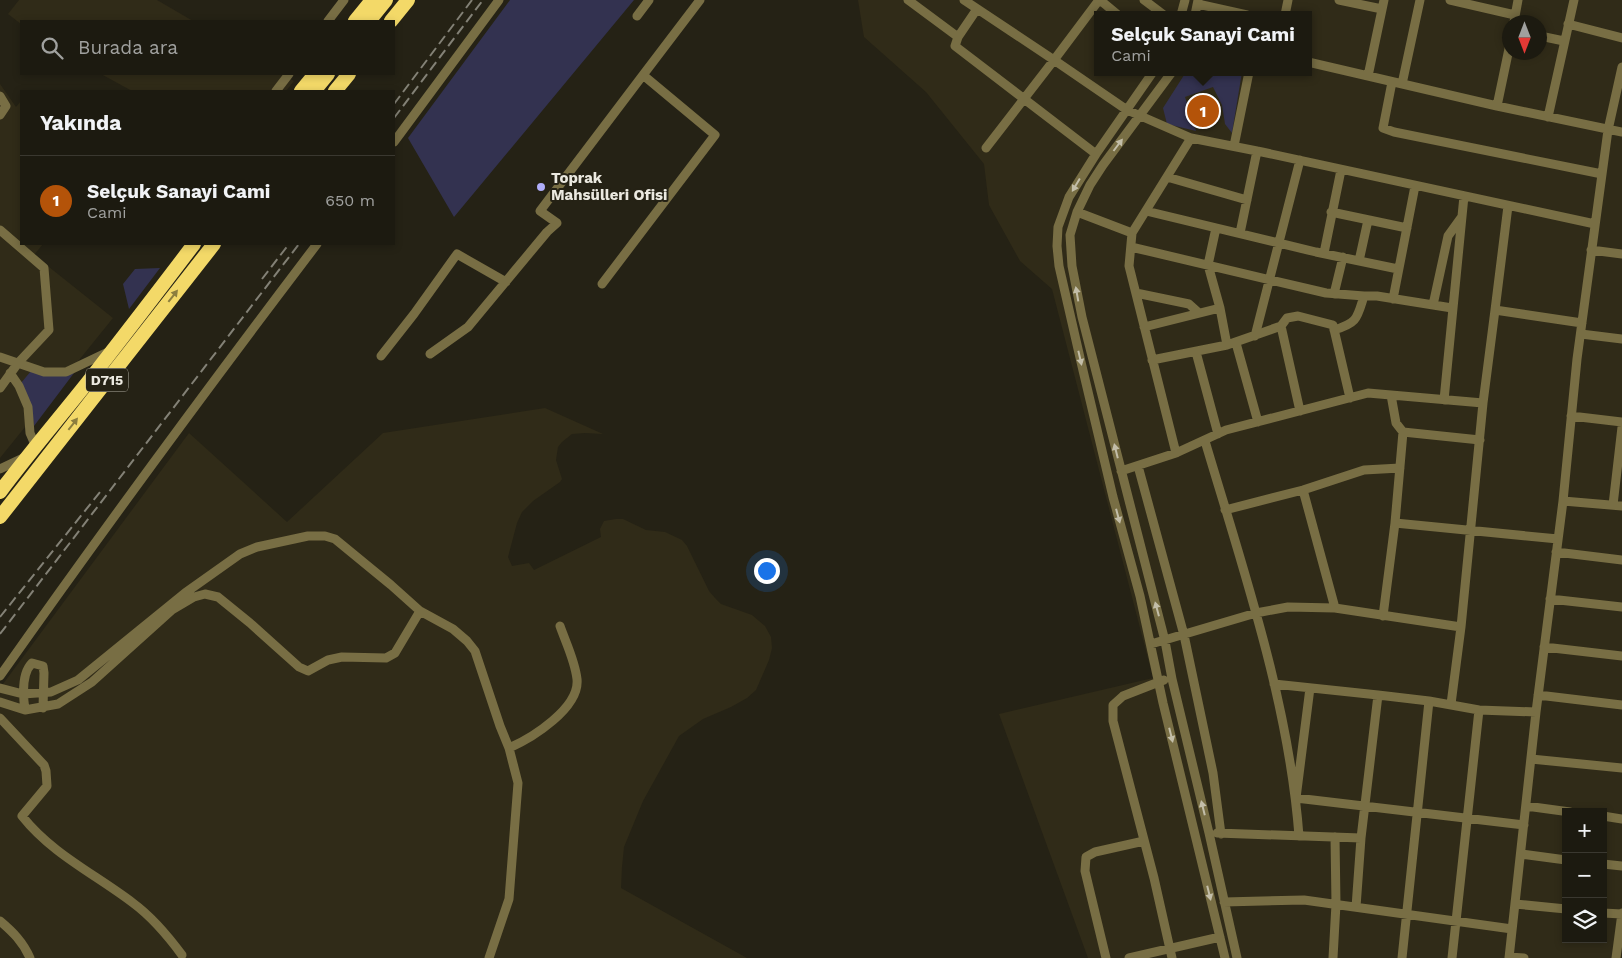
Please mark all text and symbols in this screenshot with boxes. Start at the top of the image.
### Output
popup [1094,11,1312,76]
north arrow [1502,15,1547,60]
search box [20,20,395,75]
text: Selçuk Sanayi Cami [1111,23,1295,46]
icon: search [38,34,66,62]
text: Burada ara [78,36,178,59]
text: Cami [1111,46,1151,65]
pin: 1 [1187,92,1219,130]
text: Yakında [40,110,121,135]
one-way arrow [1113,139,1124,152]
place label: Toprak Mahsülleri Ofisi [551,169,668,204]
one-way arrow [1072,178,1081,191]
text: Selçuk Sanayi Cami [87,180,270,203]
marker: Toprak Mahsülleri Ofisi [535,181,547,193]
text: 1 [53,191,59,210]
text: 650 m [325,191,375,210]
text: Cami [87,203,127,222]
one-way arrow [1073,285,1081,301]
one-way arrow [168,290,179,303]
one-way arrow [1076,350,1084,366]
road number: D715 [86,368,128,392]
one-way arrow [68,418,79,431]
one-way arrow [1112,444,1120,459]
one-way arrow [1115,508,1123,523]
your location [754,558,780,584]
one-way arrow [1152,601,1160,616]
one-way arrow [1167,728,1175,743]
one-way arrow [1199,800,1207,815]
map controls [1562,808,1607,943]
button: + [1562,808,1607,853]
button: − [1562,853,1607,898]
one-way arrow [1205,886,1213,901]
button: layers [1562,898,1607,943]

